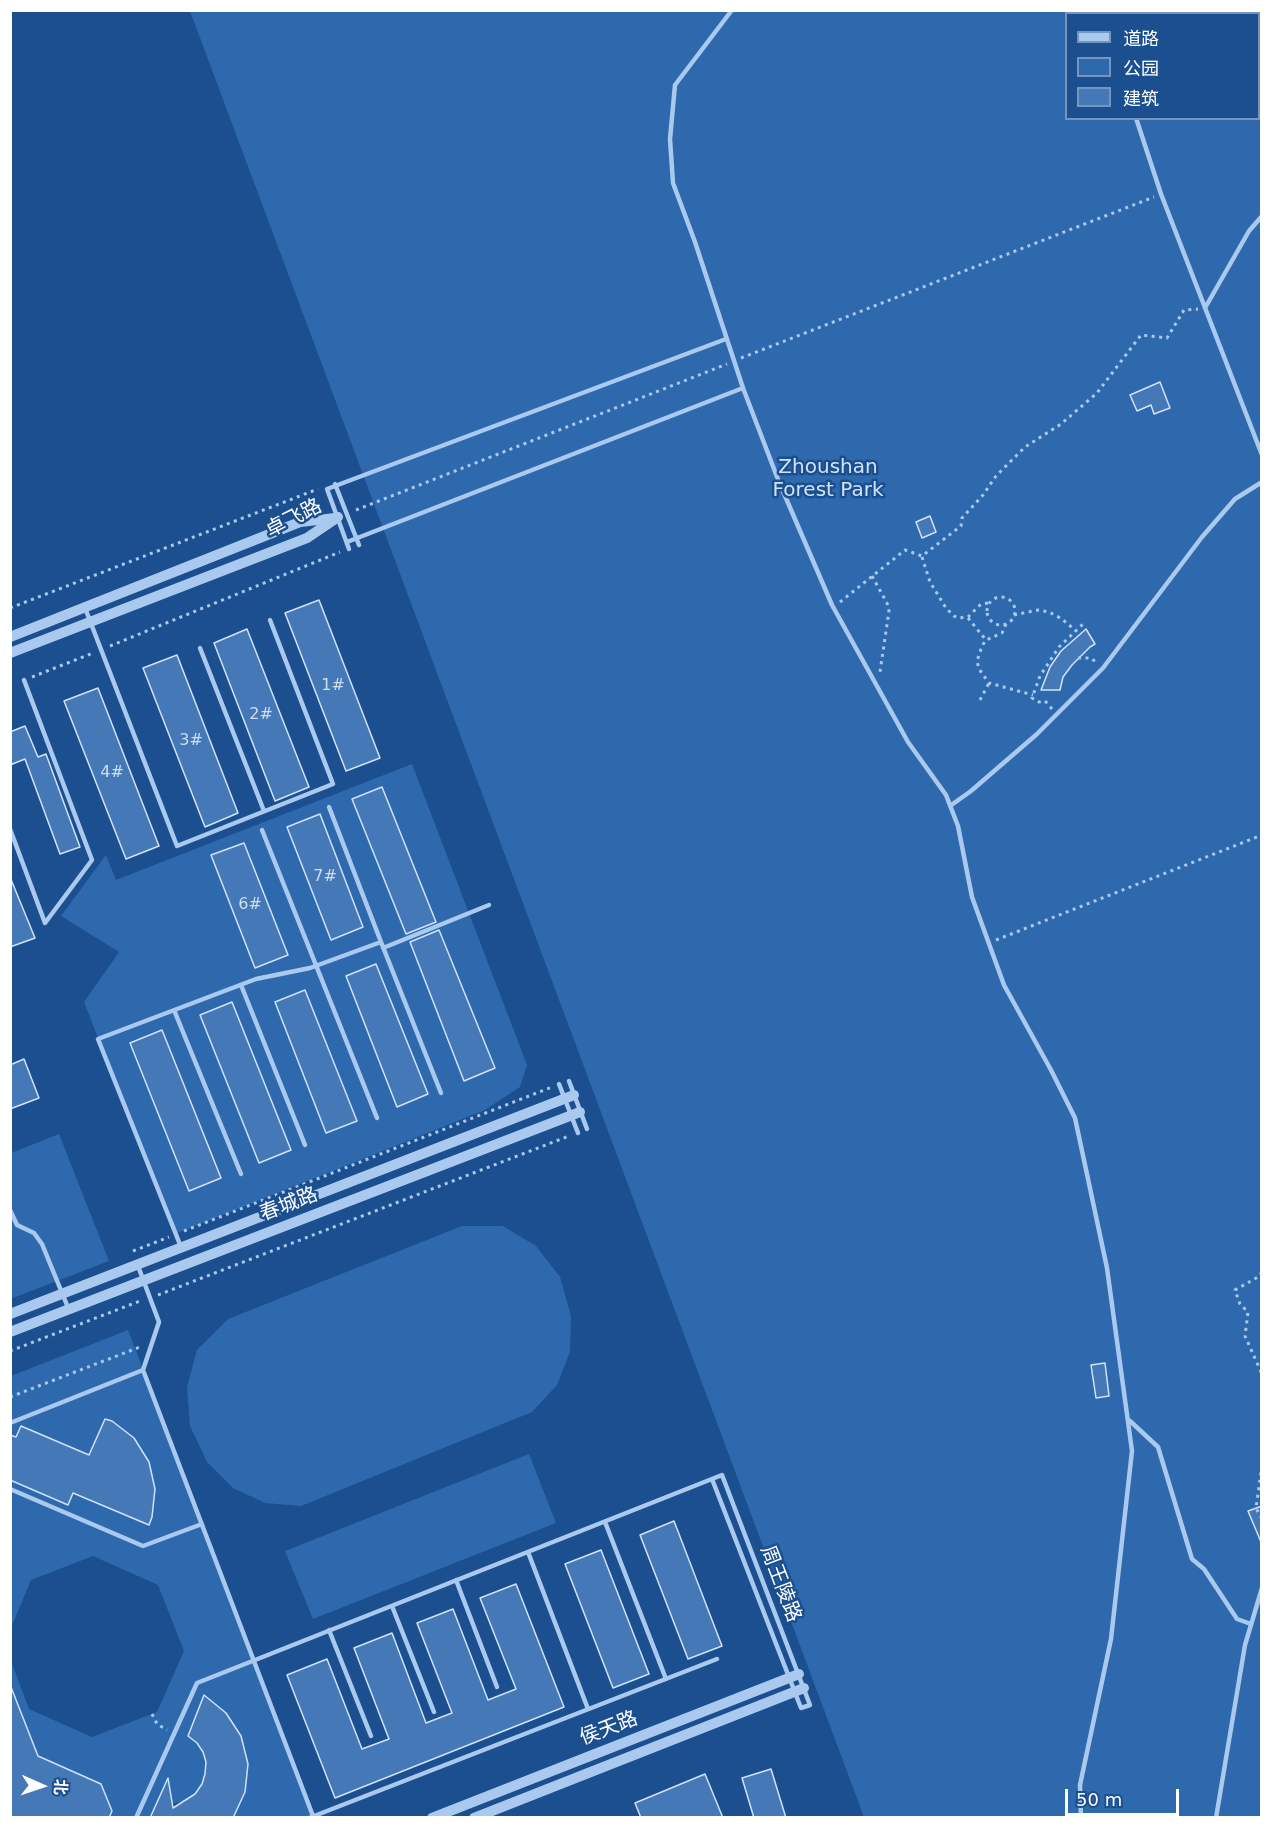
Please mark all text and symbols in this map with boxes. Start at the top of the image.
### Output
legend [1065,12,1260,120]
text: 道路 [1123,28,1159,49]
text: 公园 [1123,58,1159,79]
text: 建筑 [1123,88,1159,109]
park label: Zhoushan Forest Park [773,456,883,503]
street label: 卓飞路 [262,495,326,543]
house number: 1# [321,676,345,696]
house number: 2# [249,705,273,725]
house number: 3# [179,731,203,751]
house number: 4# [100,763,124,783]
house number: 7# [313,867,337,887]
house number: 6# [238,895,262,915]
street label: 春城路 [257,1183,321,1227]
street label: 周王陵路 [754,1542,806,1626]
street label: 侯天路 [577,1707,641,1751]
north arrow [12,1756,72,1816]
scale bar [1068,1777,1182,1815]
text: 北 [51,1778,70,1795]
text: 50 m [1076,1789,1122,1810]

